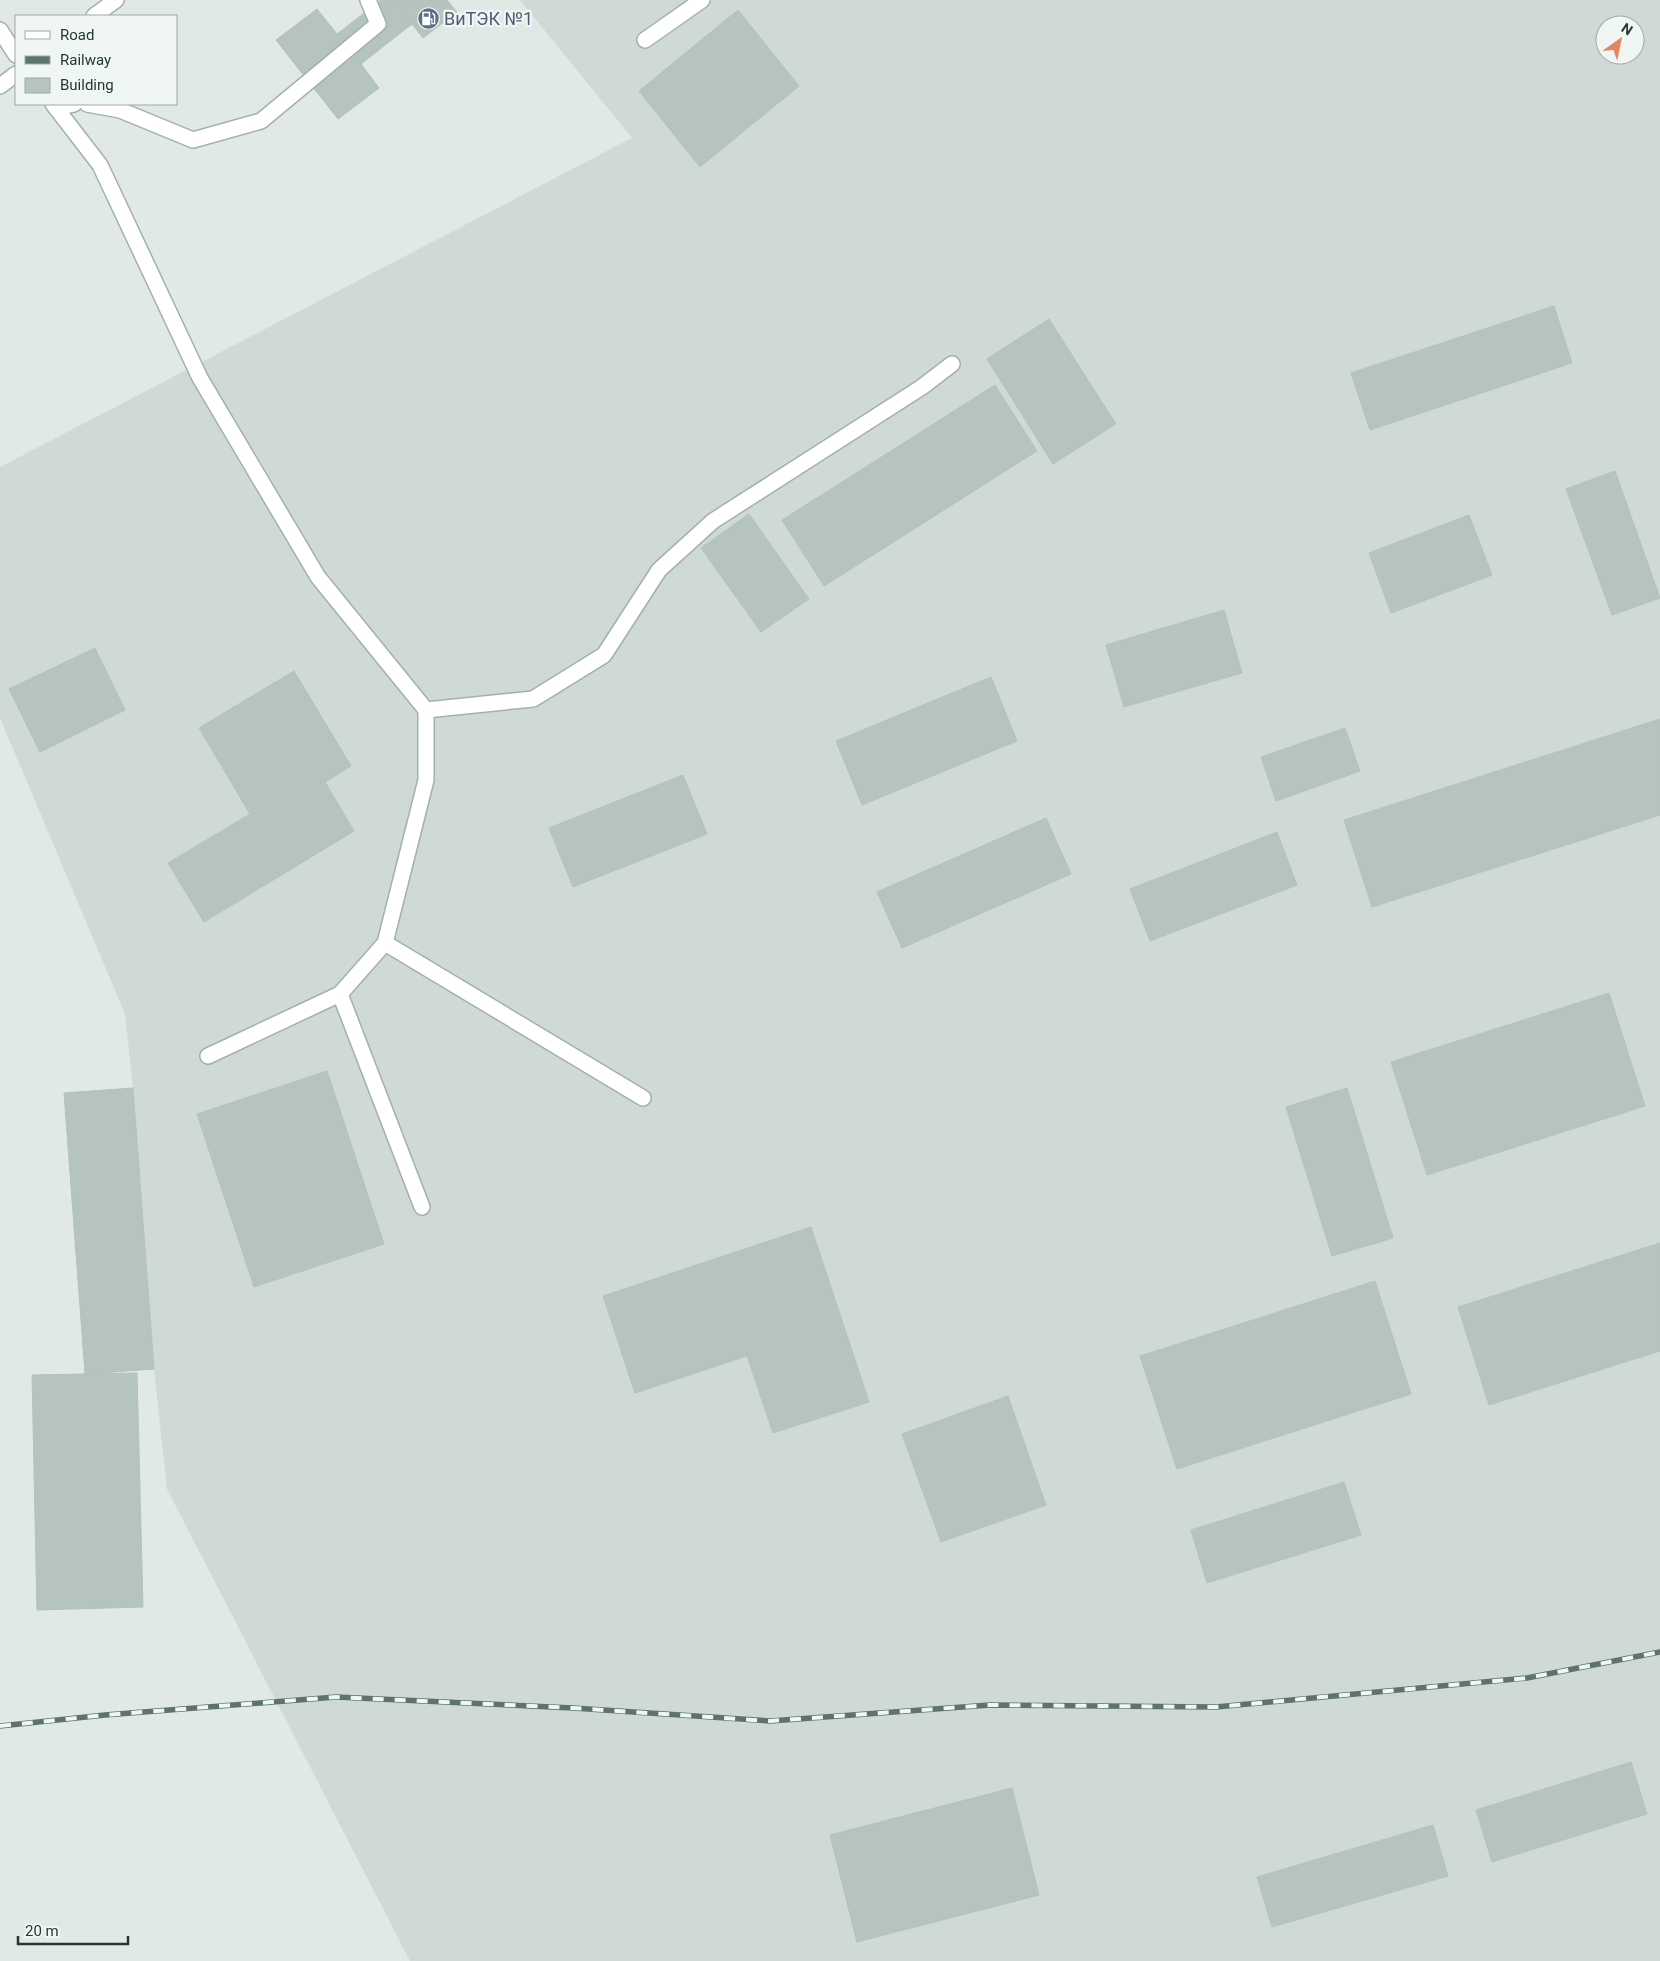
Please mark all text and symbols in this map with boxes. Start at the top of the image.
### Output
fuel station icon: ВиТЭК №1 [416,6,440,30]
place label: ВиТЭК №1 [444,8,533,29]
legend [15,15,178,105]
north arrow [1595,15,1645,65]
text: N [1619,20,1636,39]
text: Road [60,26,94,44]
text: Railway [60,51,111,69]
text: Building [60,76,114,94]
scale bar [18,1914,128,1946]
text: 20 m [25,1922,59,1940]

